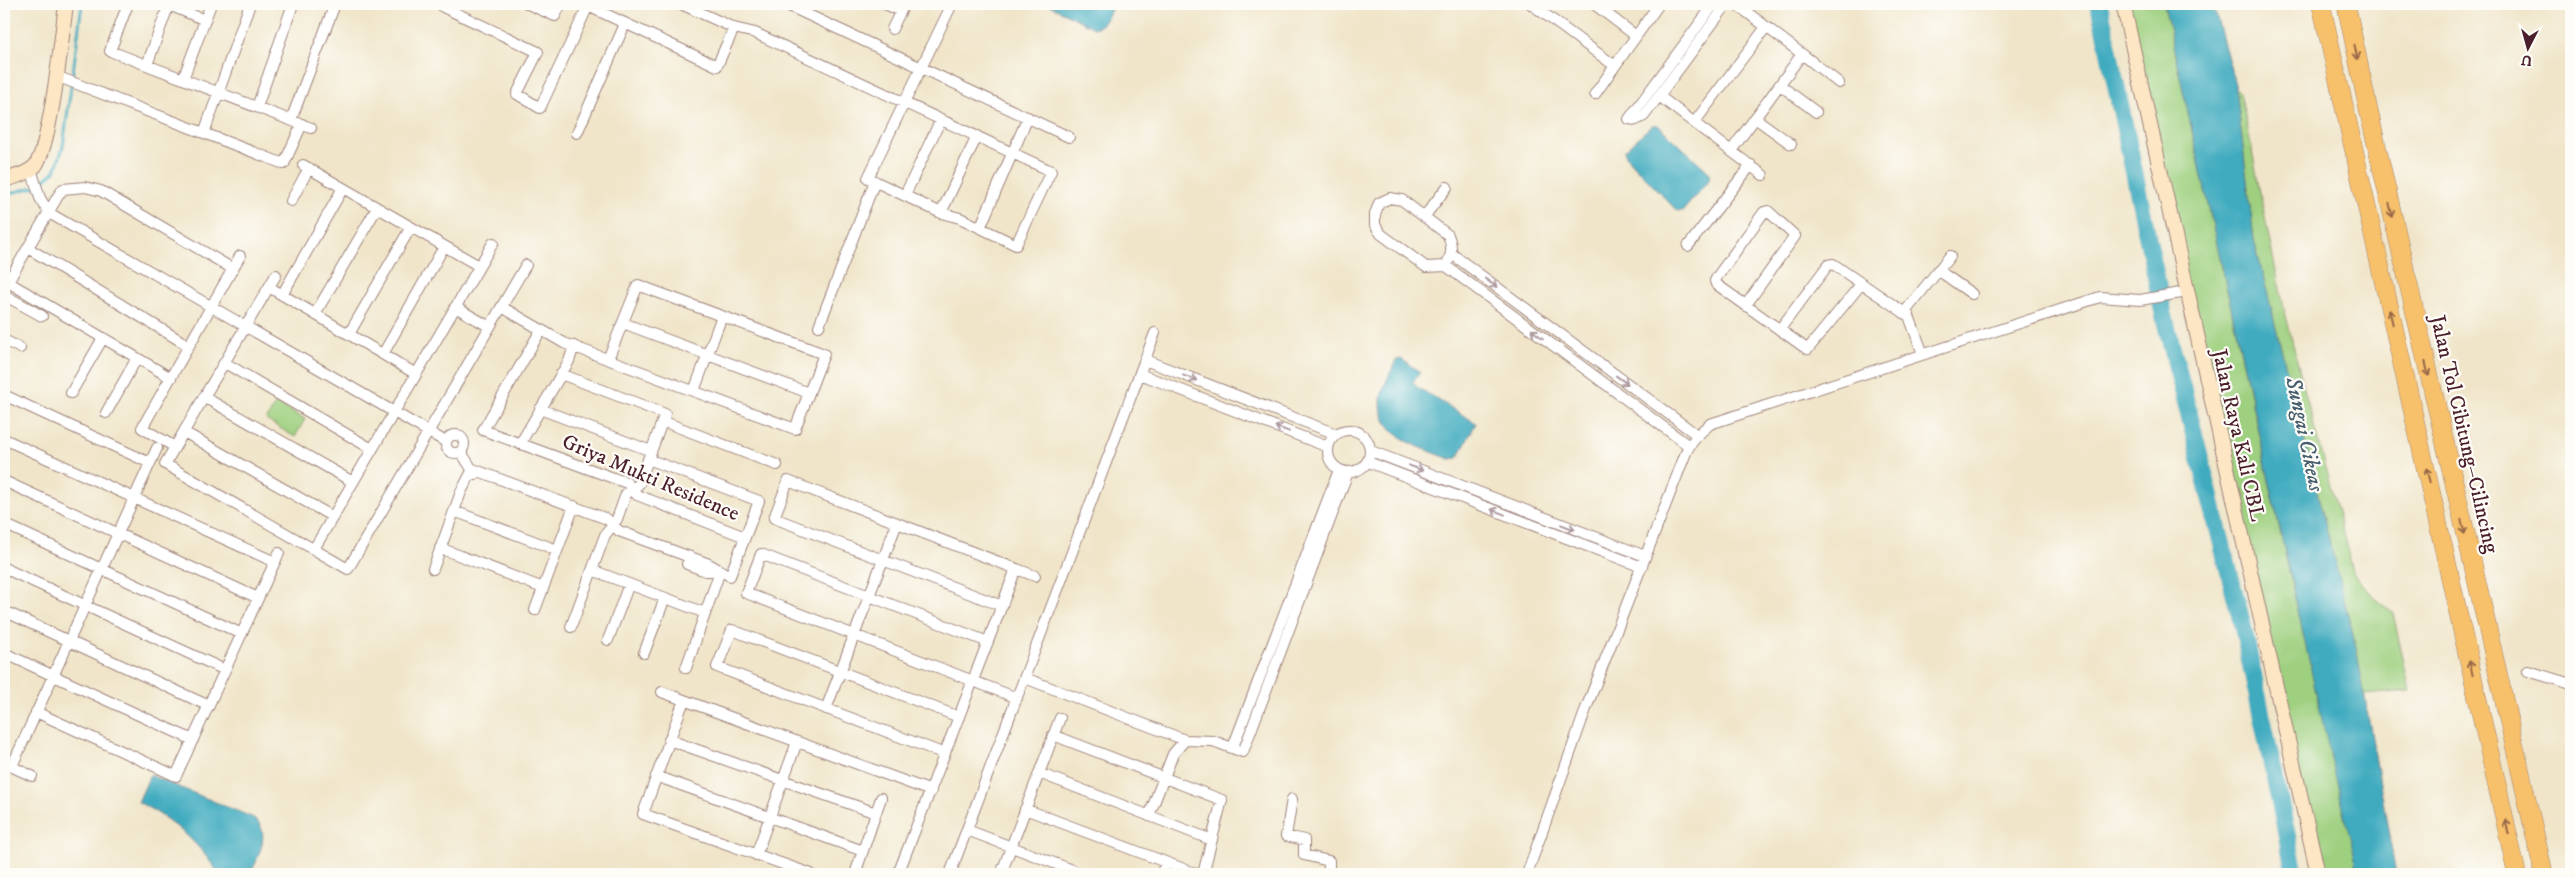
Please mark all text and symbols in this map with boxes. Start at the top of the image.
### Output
north arrow [2502,22,2552,72]
one-way arrow [2352,43,2361,59]
text: U [2520,50,2533,69]
one-way arrow [2387,202,2396,218]
one-way arrow [1484,278,1497,289]
one-way arrow [2386,310,2395,326]
street label: Jalan Tol Cibitung–Cilincing [2424,311,2504,556]
one-way arrow [1531,328,1544,339]
street label: Jalan Raya Kali CBL [2205,345,2270,524]
one-way arrow [2423,360,2432,376]
one-way arrow [1182,374,1198,383]
water label: Sungai Cikeas [2279,374,2330,495]
one-way arrow [1615,375,1629,385]
one-way arrow [1275,424,1290,433]
street label: Griya Mukti Residence [558,429,743,527]
one-way arrow [1408,464,1424,473]
one-way arrow [2423,468,2432,484]
one-way arrow [1491,507,1506,516]
one-way arrow [2459,519,2468,535]
one-way arrow [1560,522,1575,532]
one-way arrow [2466,661,2475,677]
one-way arrow [2502,819,2511,835]

